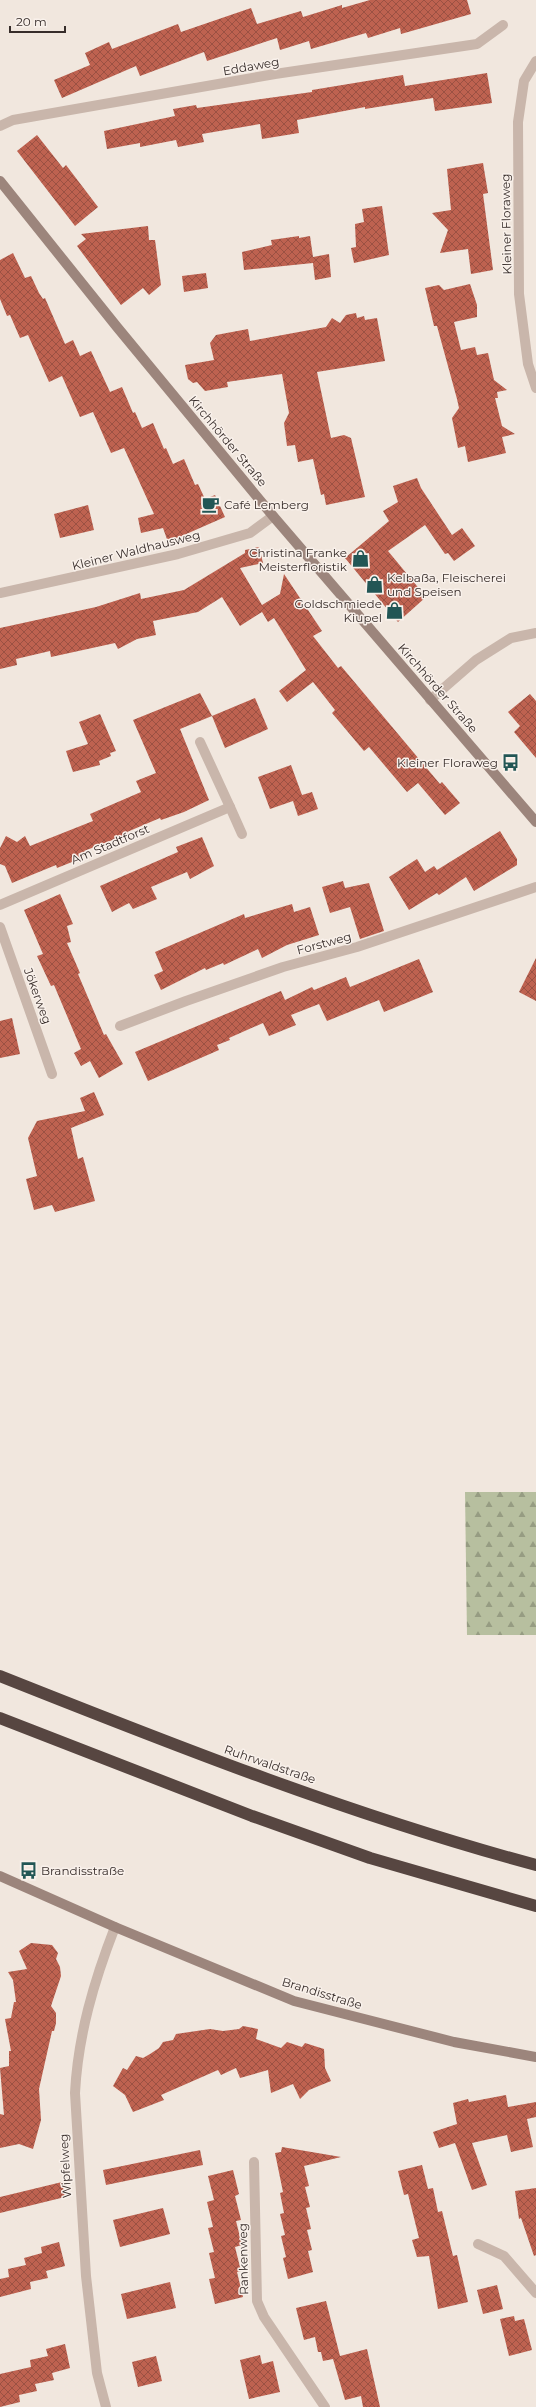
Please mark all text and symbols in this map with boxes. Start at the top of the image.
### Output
scale bar [10,8,65,34]
text: 20 m [16,14,47,29]
street label: Eddaweg [222,54,280,78]
street label: Kleiner Floraweg [498,173,514,275]
street label: Kirchhörder Straße [186,393,270,489]
cafe icon: Café Lemberg [201,494,221,514]
place label: Café Lemberg [224,497,309,512]
street label: Kleiner Waldhausweg [70,527,202,573]
place label: Christina Franke Meisterfloristik [249,545,348,574]
shop icon: Christina Franke Meisterfloristik [350,549,370,569]
place label: Kelbaßa, Fleischerei und Speisen [387,570,506,599]
shop icon: Kelbaßa, Fleischerei und Speisen [364,574,384,594]
place label: Goldschmiede Kiupel [295,596,382,625]
shop icon: Goldschmiede Kiupel [385,600,405,620]
street label: Kirchhörder Straße [395,640,481,736]
bus stop icon: Kleiner Floraweg [501,752,521,772]
place label: Kleiner Floraweg [397,755,498,770]
street label: Am Stadtforst [69,821,151,867]
street label: Forstweg [295,928,353,958]
street label: Jökerweg [21,965,55,1026]
street label: Ruhrwaldstraße [222,1741,318,1787]
bus stop icon: Brandisstraße [18,1860,38,1880]
place label: Brandisstraße [41,1863,124,1878]
street label: Brandisstraße [280,1974,364,2012]
street label: Wipfelweg [56,2133,74,2199]
street label: Rankenweg [235,2223,251,2295]

